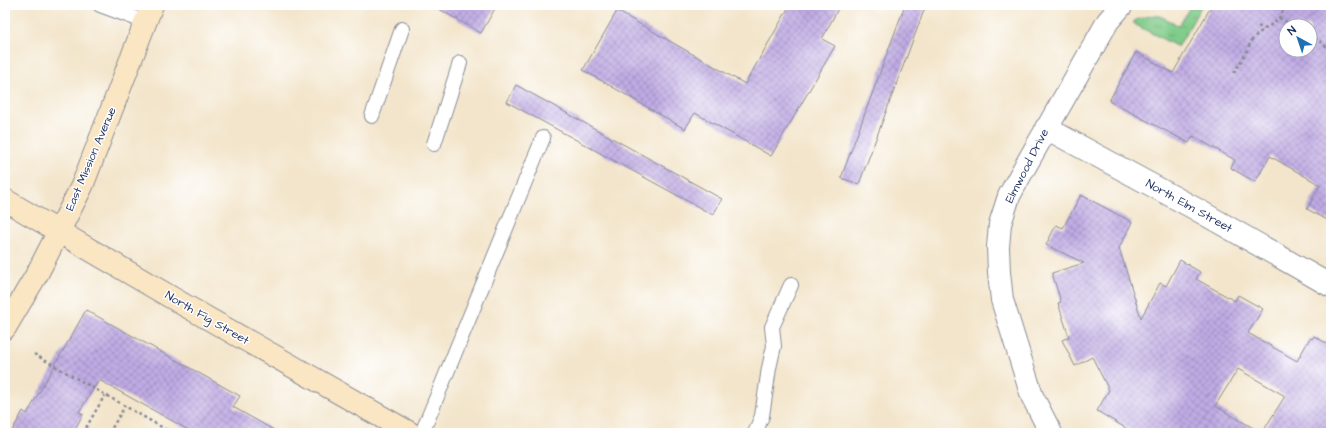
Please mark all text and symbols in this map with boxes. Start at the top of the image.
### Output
north arrow [1278,18,1318,58]
text: N [1284,23,1299,39]
street label: East Mission Avenue [61,104,121,213]
street label: Elmwood Drive [1001,125,1053,206]
street label: North Elm Street [1143,175,1236,237]
street label: North Fig Street [161,287,252,350]

